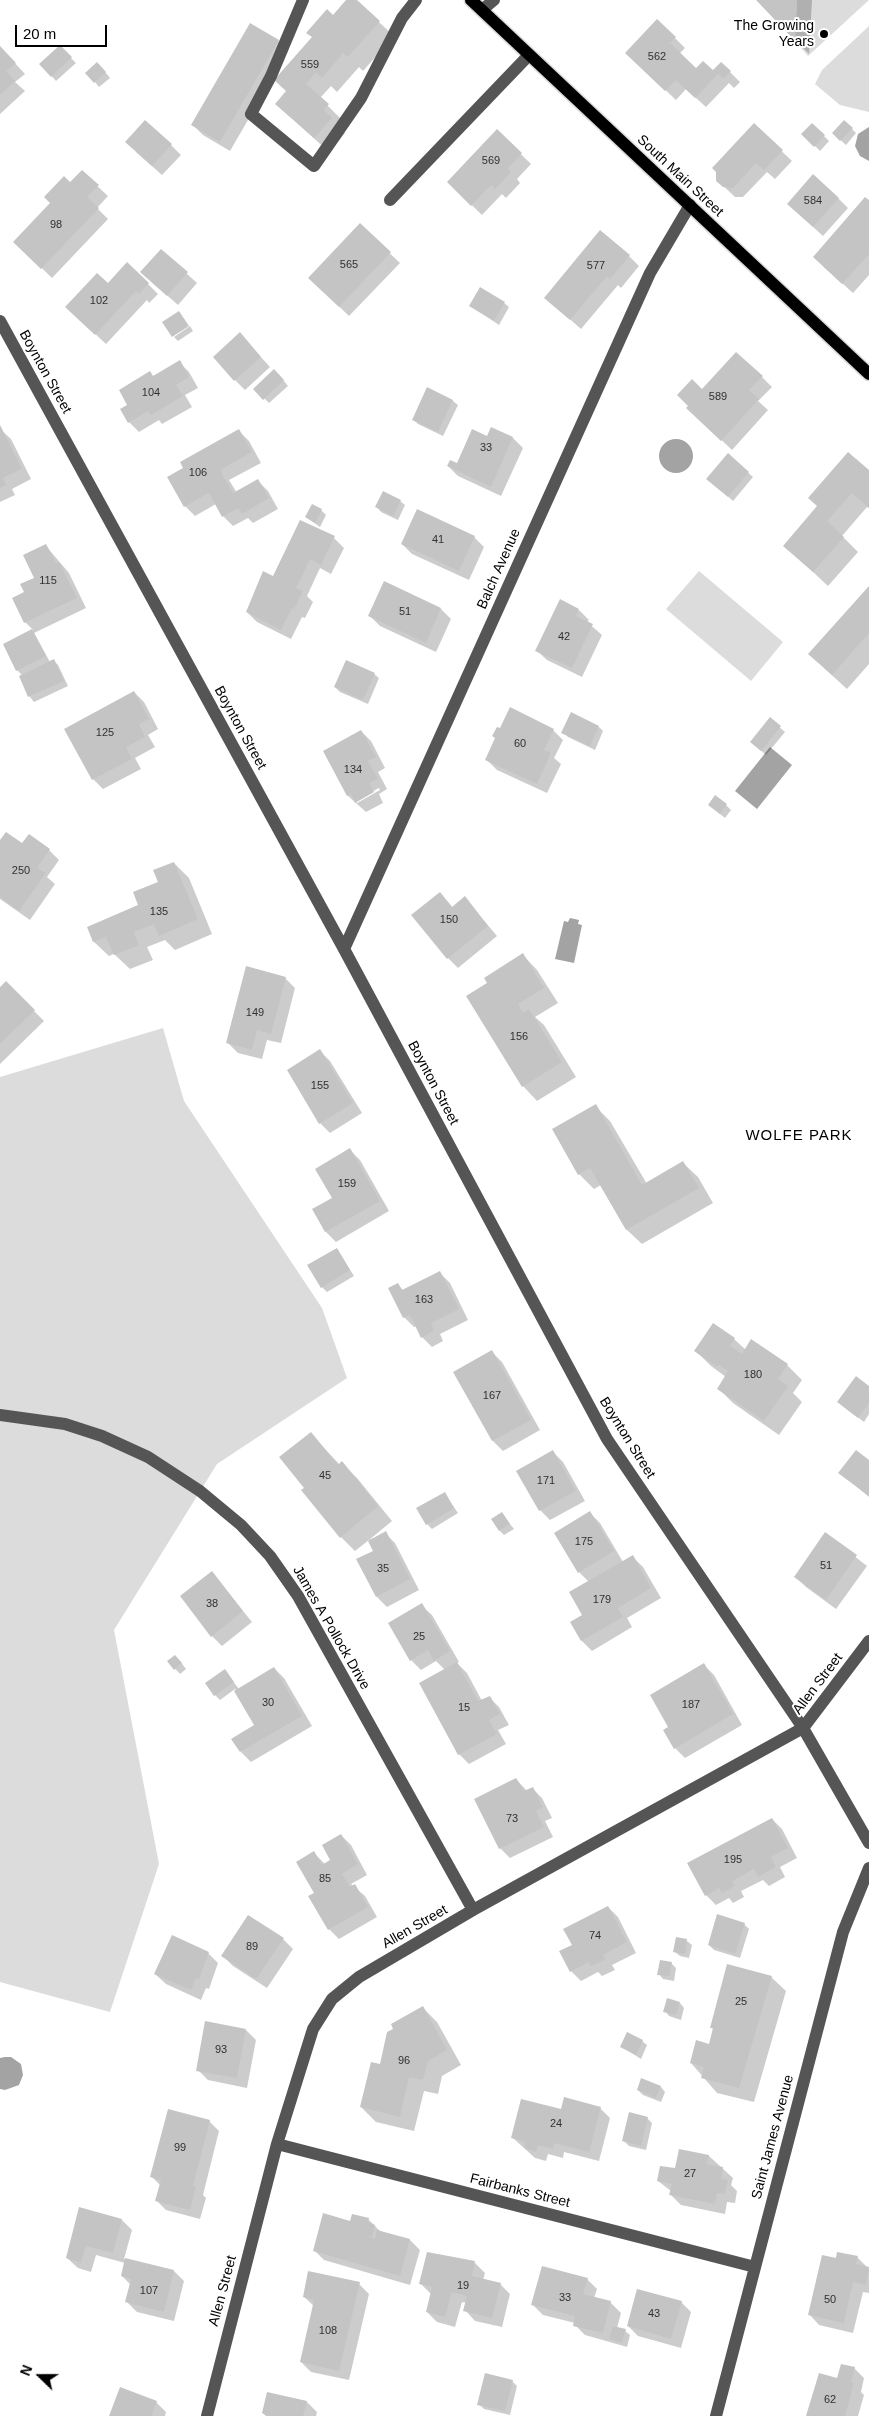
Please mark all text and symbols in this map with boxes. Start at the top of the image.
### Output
scale bar [18,15,110,47]
place label: The Growing Years [734,18,814,50]
text: 20 m [23,25,56,42]
marker: The Growing Years [818,28,830,40]
house number: 562 [648,50,666,64]
house number: 559 [301,58,319,72]
street label: South Main Street [633,132,727,220]
house number: 569 [482,154,500,168]
house number: 584 [804,194,822,208]
house number: 98 [50,218,62,232]
house number: 565 [340,258,358,272]
house number: 577 [587,259,605,273]
house number: 102 [90,294,108,308]
street label: Boynton Street [15,327,75,417]
house number: 104 [142,386,160,400]
house number: 589 [709,390,727,404]
house number: 33 [480,441,492,455]
house number: 106 [189,466,207,480]
street label: Balch Avenue [474,526,524,612]
house number: 41 [432,533,444,547]
house number: 115 [39,574,57,588]
house number: 51 [399,605,411,619]
house number: 42 [558,630,570,644]
street label: Boynton Street [210,683,270,773]
house number: 125 [96,726,114,740]
house number: 60 [514,737,526,751]
house number: 134 [344,763,362,777]
house number: 250 [12,864,30,878]
house number: 135 [150,905,168,919]
house number: 150 [440,913,458,927]
house number: 149 [246,1006,264,1020]
house number: 156 [510,1030,528,1044]
street label: Boynton Street [404,1038,462,1128]
house number: 155 [311,1079,329,1093]
district label: WOLFE PARK [744,1127,854,1145]
house number: 159 [338,1177,356,1191]
house number: 163 [415,1293,433,1307]
house number: 180 [744,1368,762,1382]
house number: 167 [483,1389,501,1403]
street label: Boynton Street [595,1394,659,1482]
house number: 45 [319,1469,331,1483]
house number: 171 [537,1474,555,1488]
house number: 175 [575,1535,593,1549]
house number: 51 [820,1559,832,1573]
house number: 35 [377,1562,389,1576]
street label: James A Pollock Drive [289,1563,373,1693]
house number: 179 [593,1593,611,1607]
house number: 38 [206,1597,218,1611]
house number: 25 [413,1630,425,1644]
street label: Allen Street [790,1650,846,1718]
house number: 30 [262,1696,274,1710]
house number: 187 [682,1698,700,1712]
house number: 15 [458,1701,470,1715]
house number: 73 [506,1812,518,1826]
house number: 195 [724,1853,742,1867]
house number: 85 [319,1872,331,1886]
street label: Allen Street [379,1902,451,1952]
house number: 74 [589,1929,601,1943]
house number: 89 [246,1940,258,1954]
house number: 25 [735,1995,747,2009]
house number: 93 [215,2043,227,2057]
house number: 96 [398,2054,410,2068]
street label: Saint James Avenue [748,2073,798,2201]
house number: 24 [550,2117,562,2131]
house number: 99 [174,2141,186,2155]
house number: 27 [684,2167,696,2181]
street label: Fairbanks Street [468,2170,572,2212]
street label: Allen Street [206,2254,240,2328]
house number: 19 [457,2279,469,2293]
house number: 107 [140,2284,158,2298]
house number: 33 [559,2291,571,2305]
house number: 50 [824,2293,836,2307]
house number: 43 [648,2307,660,2321]
house number: 108 [319,2324,337,2338]
north arrow [15,2351,65,2401]
text: N [17,2363,35,2378]
house number: 62 [824,2393,836,2407]

